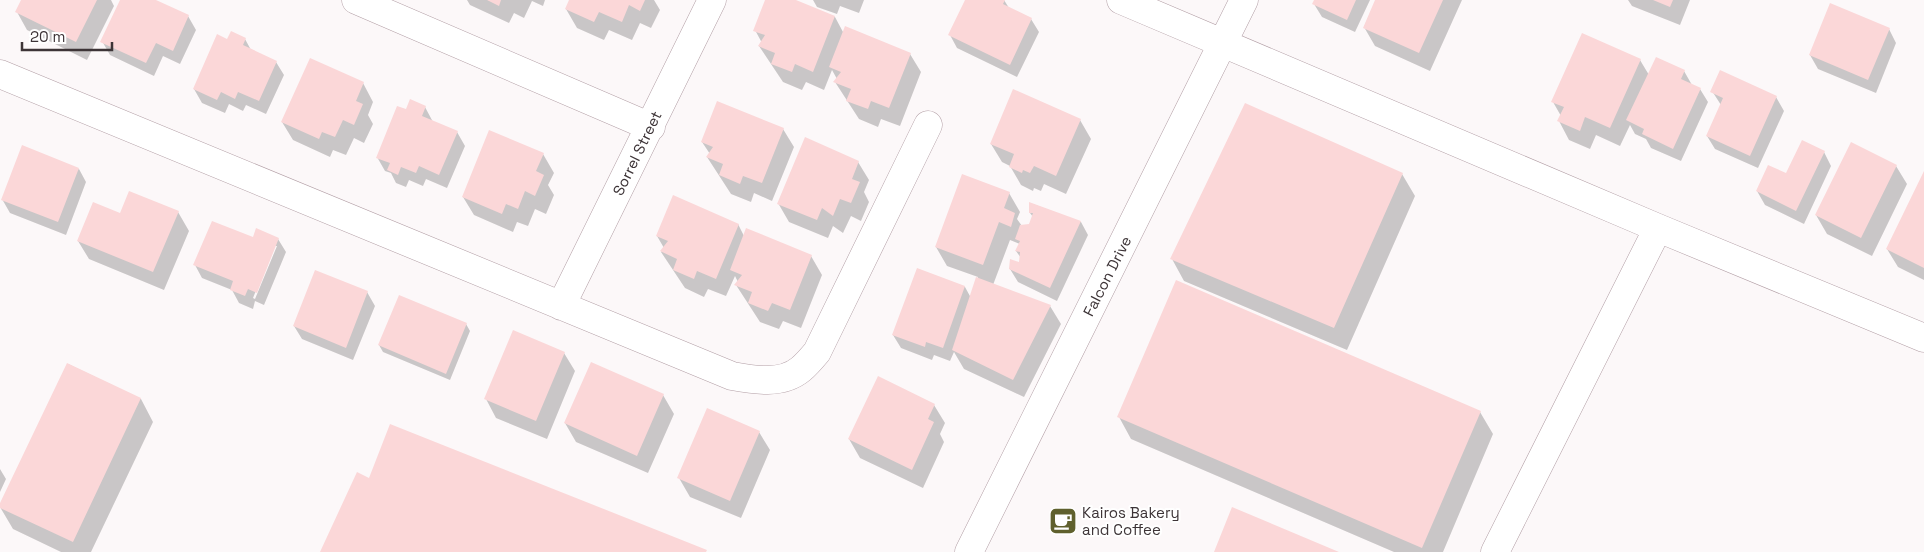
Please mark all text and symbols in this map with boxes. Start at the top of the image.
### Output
scale bar [22,20,112,52]
text: 20 m [30,27,65,46]
street label: Sorrel Street [608,108,666,198]
street label: Falcon Drive [1079,233,1135,319]
place label: Kairos Bakery and Coffee [1082,503,1180,539]
cafe icon: Kairos Bakery and Coffee [1048,506,1078,536]

